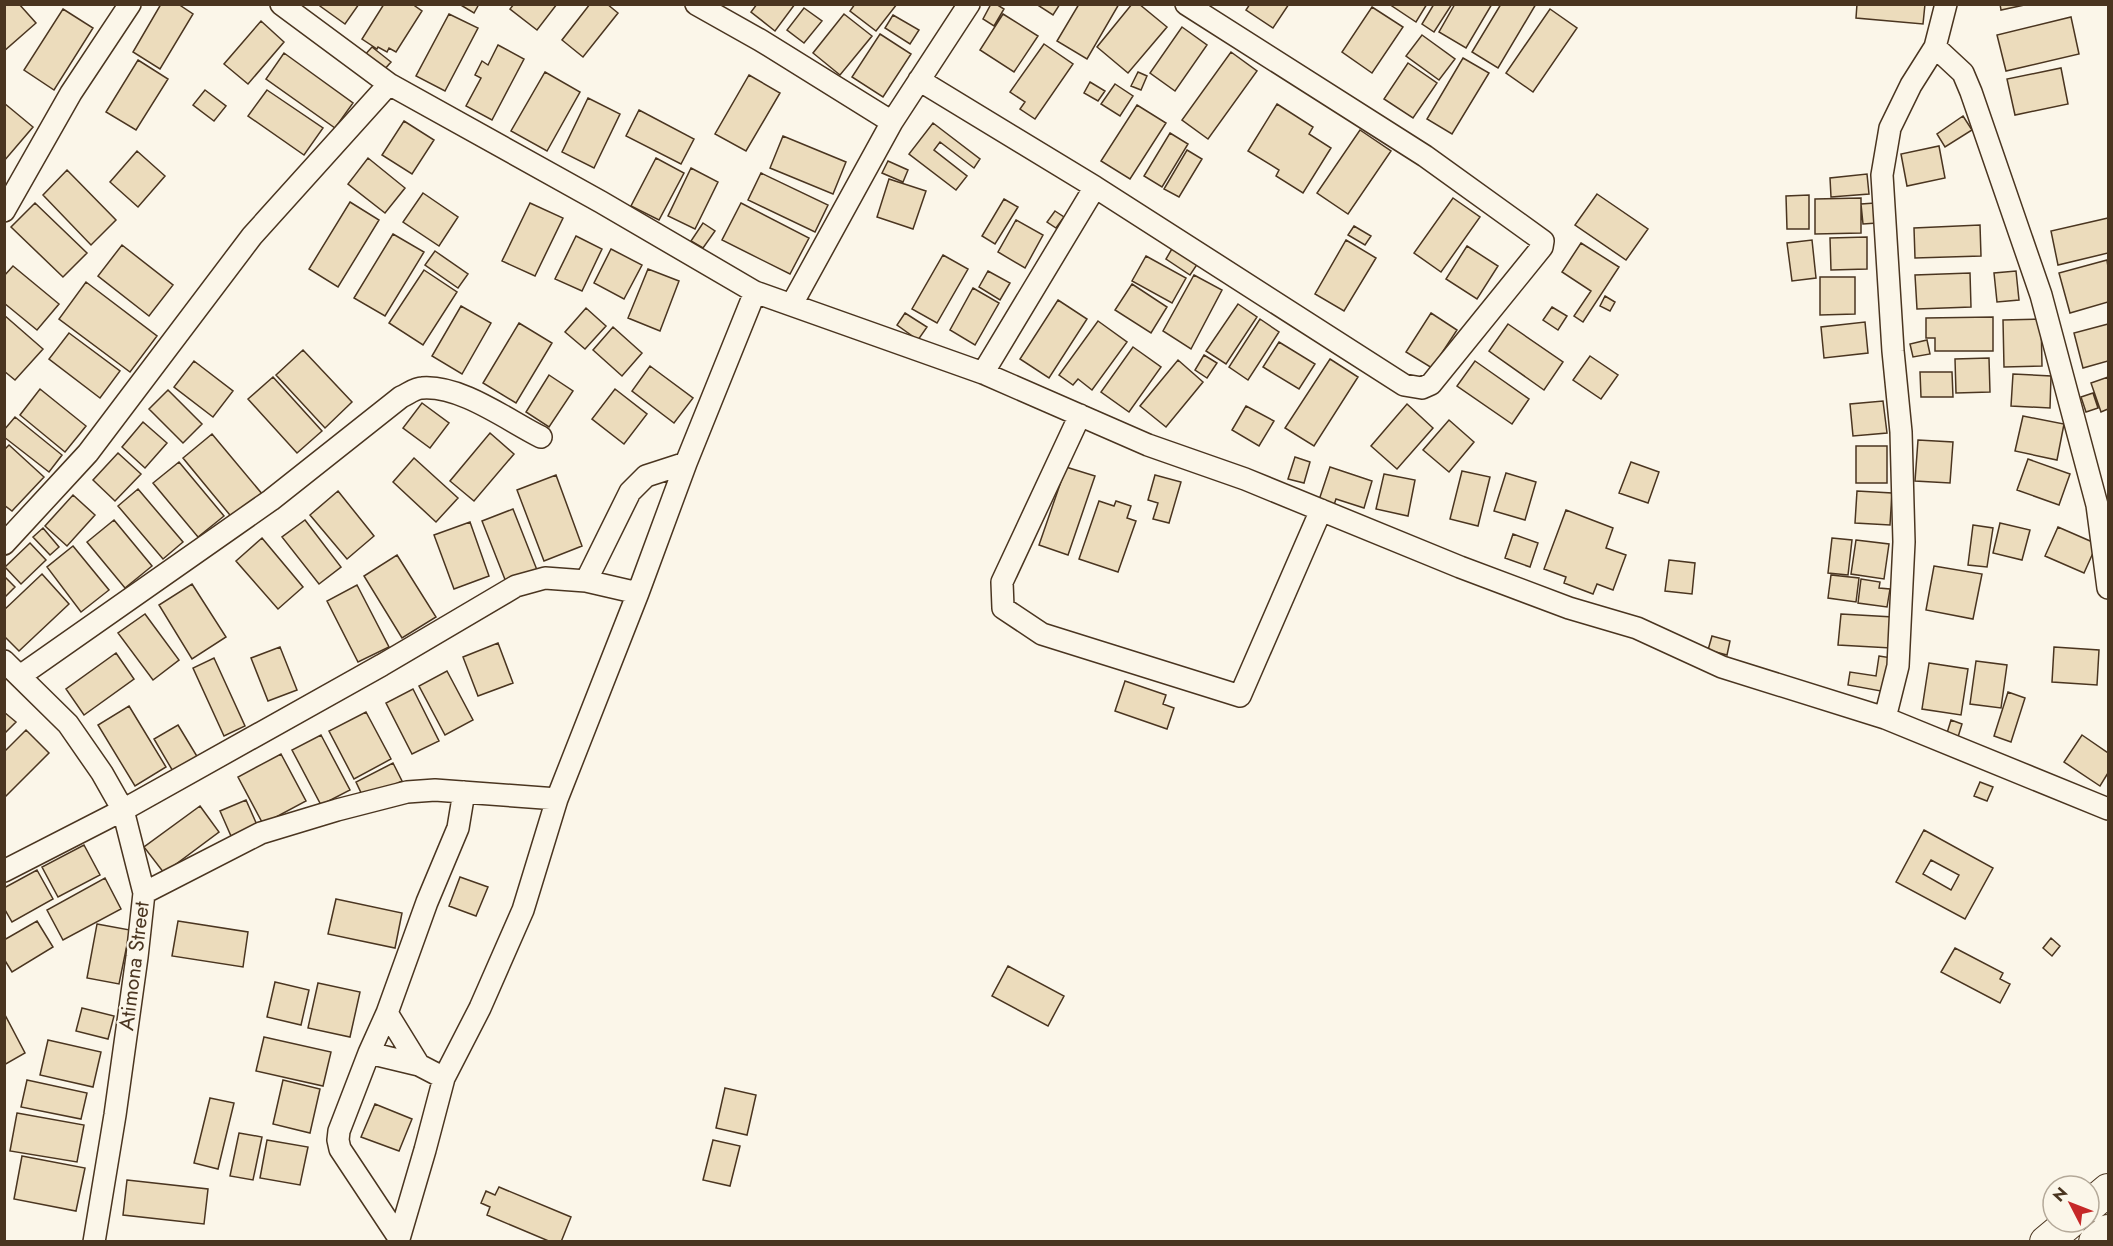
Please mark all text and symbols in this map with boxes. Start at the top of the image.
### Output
street label: Atimona Street [111,900,157,1032]
north arrow [2041,1174,2101,1234]
text: N [2047,1182,2073,1207]

